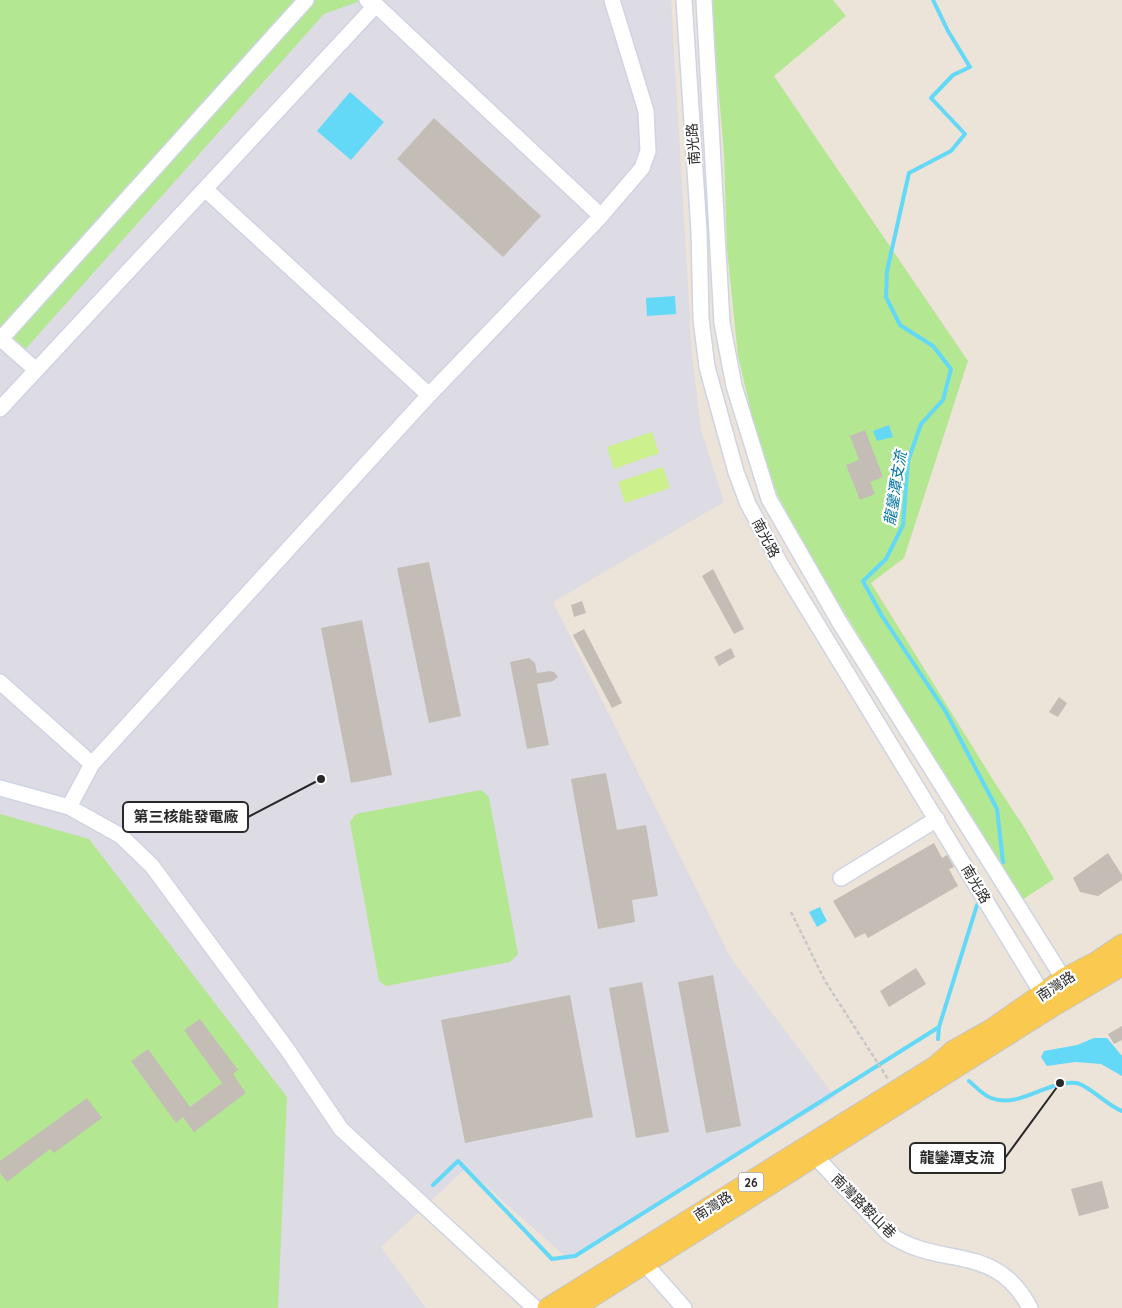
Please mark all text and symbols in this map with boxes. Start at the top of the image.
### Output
street label: 南光路 [683,122,703,166]
water label: 龍鑾潭支流 [880,448,911,527]
street label: 南光路 [748,515,784,561]
callout: 第三核能發電廠 [123,802,248,832]
text: 第三核能發電廠 [133,807,239,826]
street label: 南光路 [957,861,995,907]
street label: 南灣路 [1033,967,1079,1005]
callout: 龍鑾潭支流 [910,1143,1005,1173]
text: 龍鑾潭支流 [919,1148,995,1167]
street label: 南灣路鞍山巷 [828,1170,900,1242]
road number: 26 [738,1172,764,1192]
street label: 南灣路 [690,1187,736,1225]

